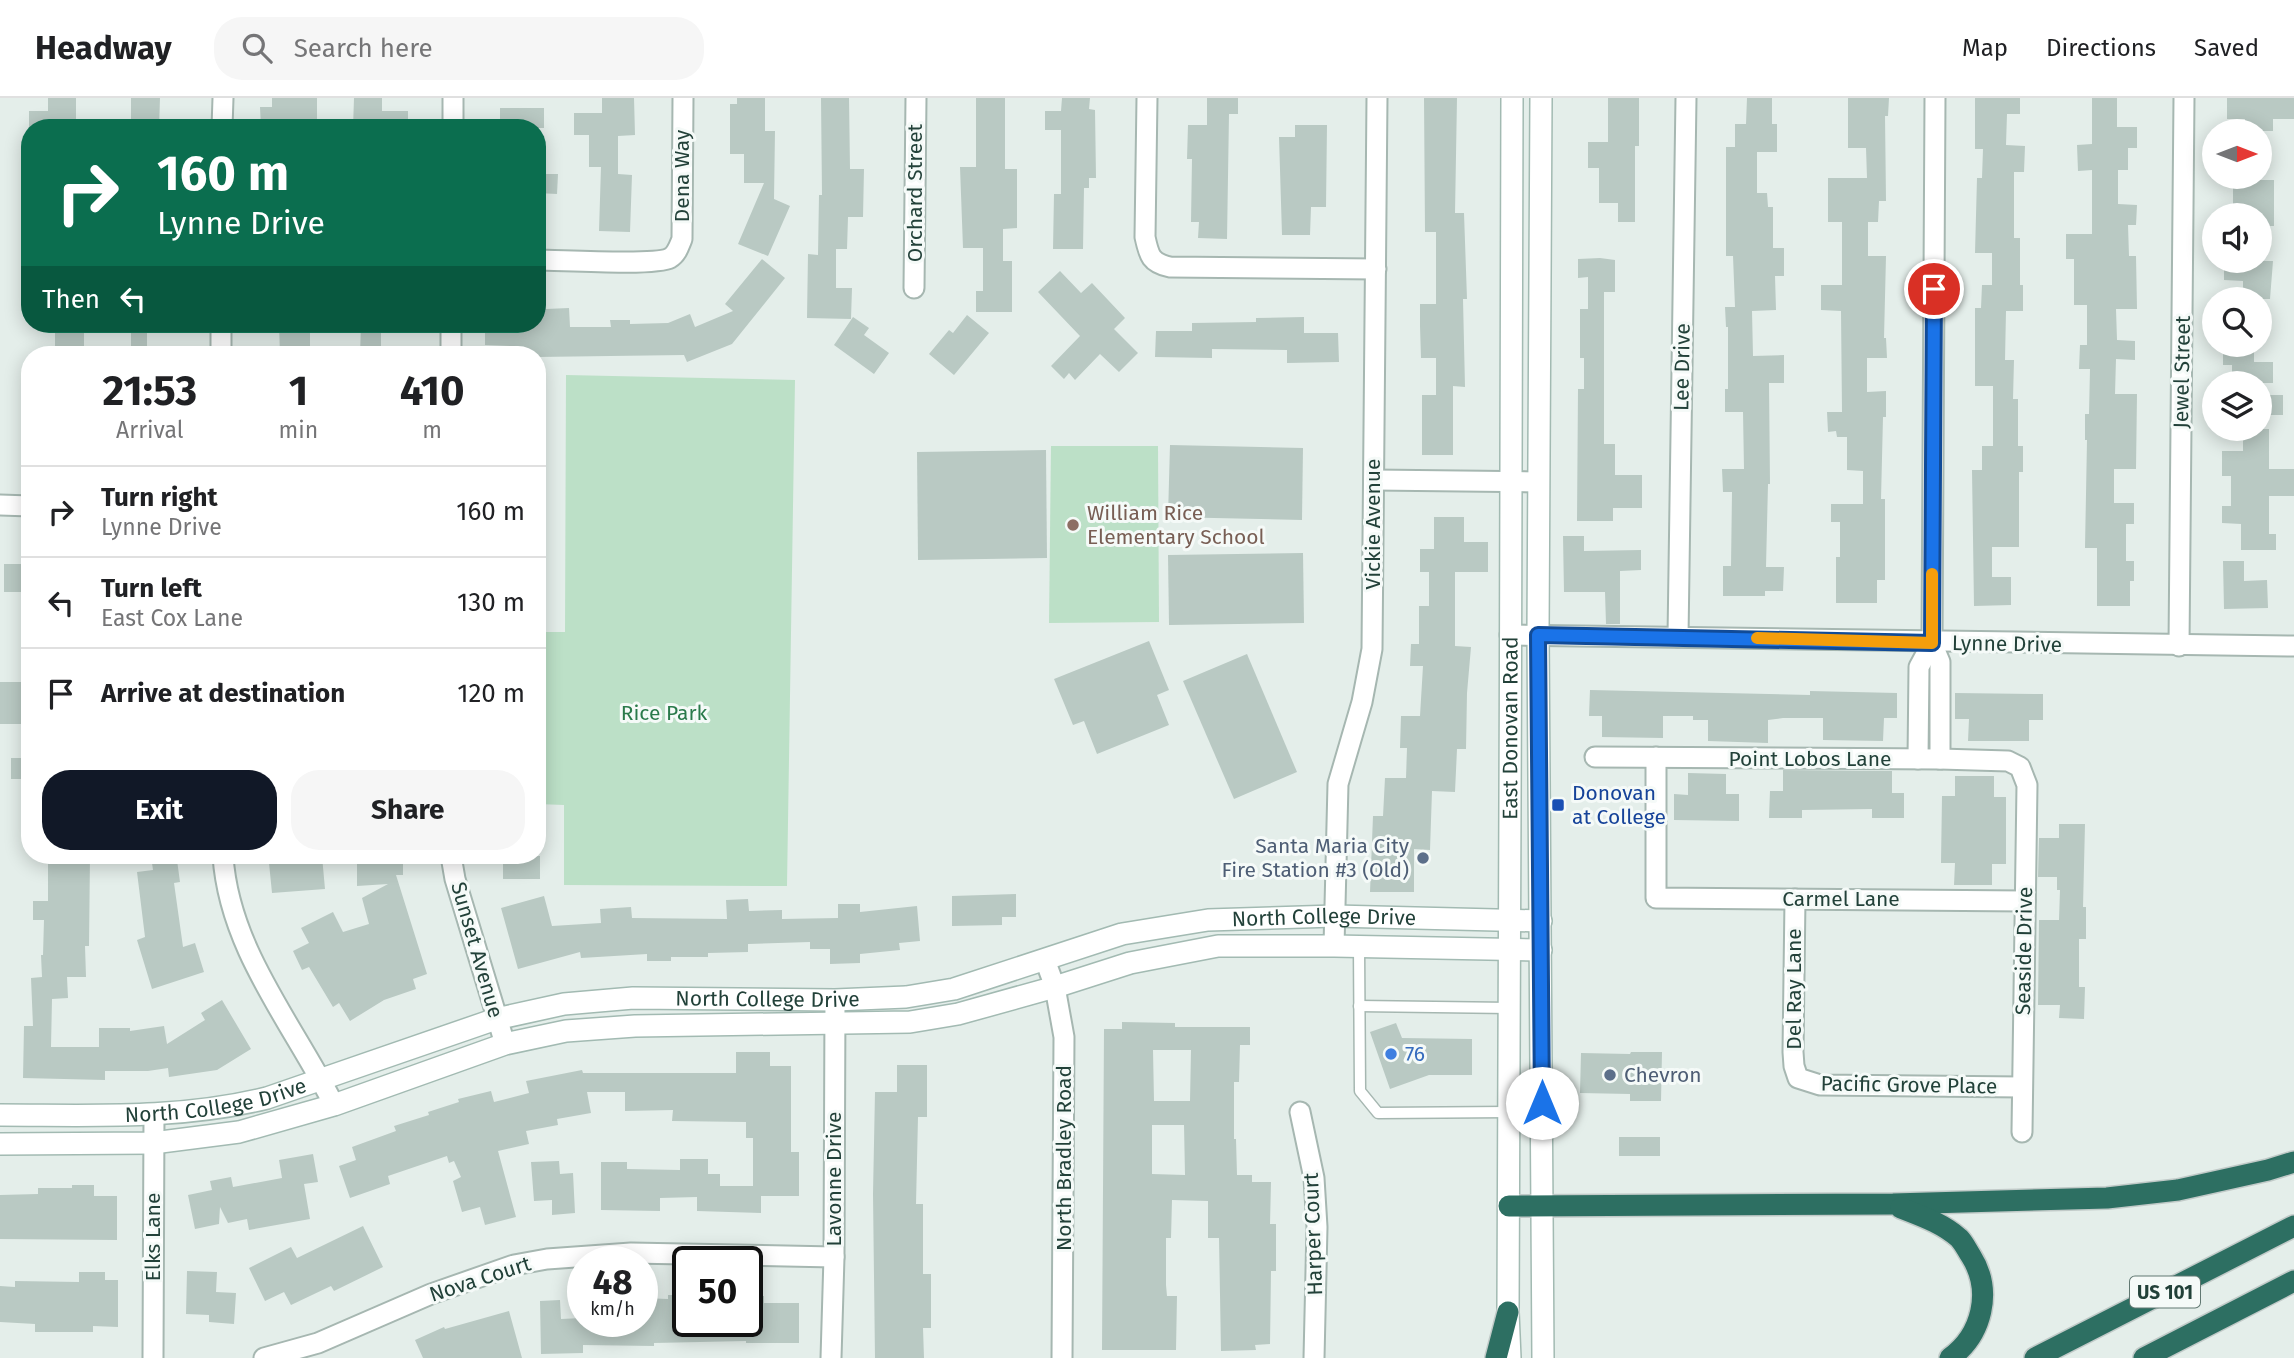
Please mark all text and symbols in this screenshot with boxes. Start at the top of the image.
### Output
search box [214,17,704,80]
text: Headway [35,28,172,68]
icon: search [238,29,276,67]
text: Search here [294,33,433,64]
text: Map [1962,34,2008,62]
text: Directions [2046,34,2156,62]
text: Saved [2194,34,2259,62]
north arrow [2202,119,2272,189]
map controls [2202,119,2272,441]
street label: Orchard Street [902,123,928,262]
street label: Dena Way [669,129,695,222]
text: 160 m [157,144,289,203]
icon: right [42,147,133,238]
button: sound [2202,203,2272,273]
text: Lynne Drive [157,204,325,242]
pin [1904,259,1964,319]
icon: arrive [1915,270,1953,308]
icon: left [114,280,152,318]
text: Then [42,284,100,315]
button: search [2202,287,2272,357]
street label: Jewel Street [2168,315,2196,429]
street label: Lee Drive [1668,323,1696,411]
text: 21:53 [102,366,197,416]
text: 1 [289,366,308,416]
text: 410 [400,366,465,416]
button: layers [2202,371,2272,441]
text: Arrival [116,416,184,444]
text: min [279,416,318,444]
text: m [422,416,442,444]
street label: Vickie Avenue [1360,458,1386,590]
text: Turn right [101,482,218,513]
icon: right [42,493,80,531]
text: 160 m [456,496,525,527]
place label: William Rice Elementary School [1087,500,1265,550]
text: Lynne Drive [101,513,222,541]
marker: William Rice Elementary School [1065,517,1081,533]
text: Turn left [101,573,202,604]
icon: left [42,584,80,622]
text: 130 m [457,587,525,618]
text: East Cox Lane [101,604,243,632]
street label: Lynne Drive [1952,630,2062,658]
street label: East Donovan Road [1497,636,1523,820]
icon: arrive [42,675,80,713]
text: Arrive at destination [101,678,345,709]
text: 120 m [457,678,525,709]
park label: Rice Park [621,700,708,726]
street label: Point Lobos Lane [1729,746,1891,772]
button: Exit [42,770,277,850]
button: Share [291,770,525,850]
place label: Donovan at College [1572,780,1666,830]
marker: Donovan at College [1550,797,1566,813]
place label: Santa Maria City Fire Station #3 (Old) [1222,833,1410,883]
marker: Santa Maria City Fire Station #3 (Old) [1415,850,1431,866]
street label: Sunset Avenue [445,879,509,1021]
street label: Carmel Lane [1782,886,1900,912]
street label: Seaside Drive [2010,887,2038,1015]
street label: North College Drive [1231,903,1416,932]
street label: Del Ray Lane [1781,928,1807,1050]
street label: North College Drive [675,985,860,1013]
place label: 76 [1405,1041,1425,1067]
marker: 76 [1383,1046,1399,1062]
place label: Chevron [1624,1062,1702,1088]
street label: North Bradley Road [1051,1065,1077,1251]
position arrow [1505,1066,1579,1140]
marker: Chevron [1602,1067,1618,1083]
street label: Pacific Grove Place [1820,1070,1998,1100]
street label: North College Drive [124,1072,310,1128]
street label: Lavonne Drive [821,1112,847,1246]
street label: Harper Court [1298,1172,1328,1296]
street label: Elks Lane [140,1193,166,1281]
speed limit sign: 50 [672,1246,763,1337]
street label: Nova Court [426,1250,534,1308]
text: 48 [592,1261,633,1303]
road number: US 101 [2130,1276,2200,1308]
text: km/h [590,1298,635,1320]

